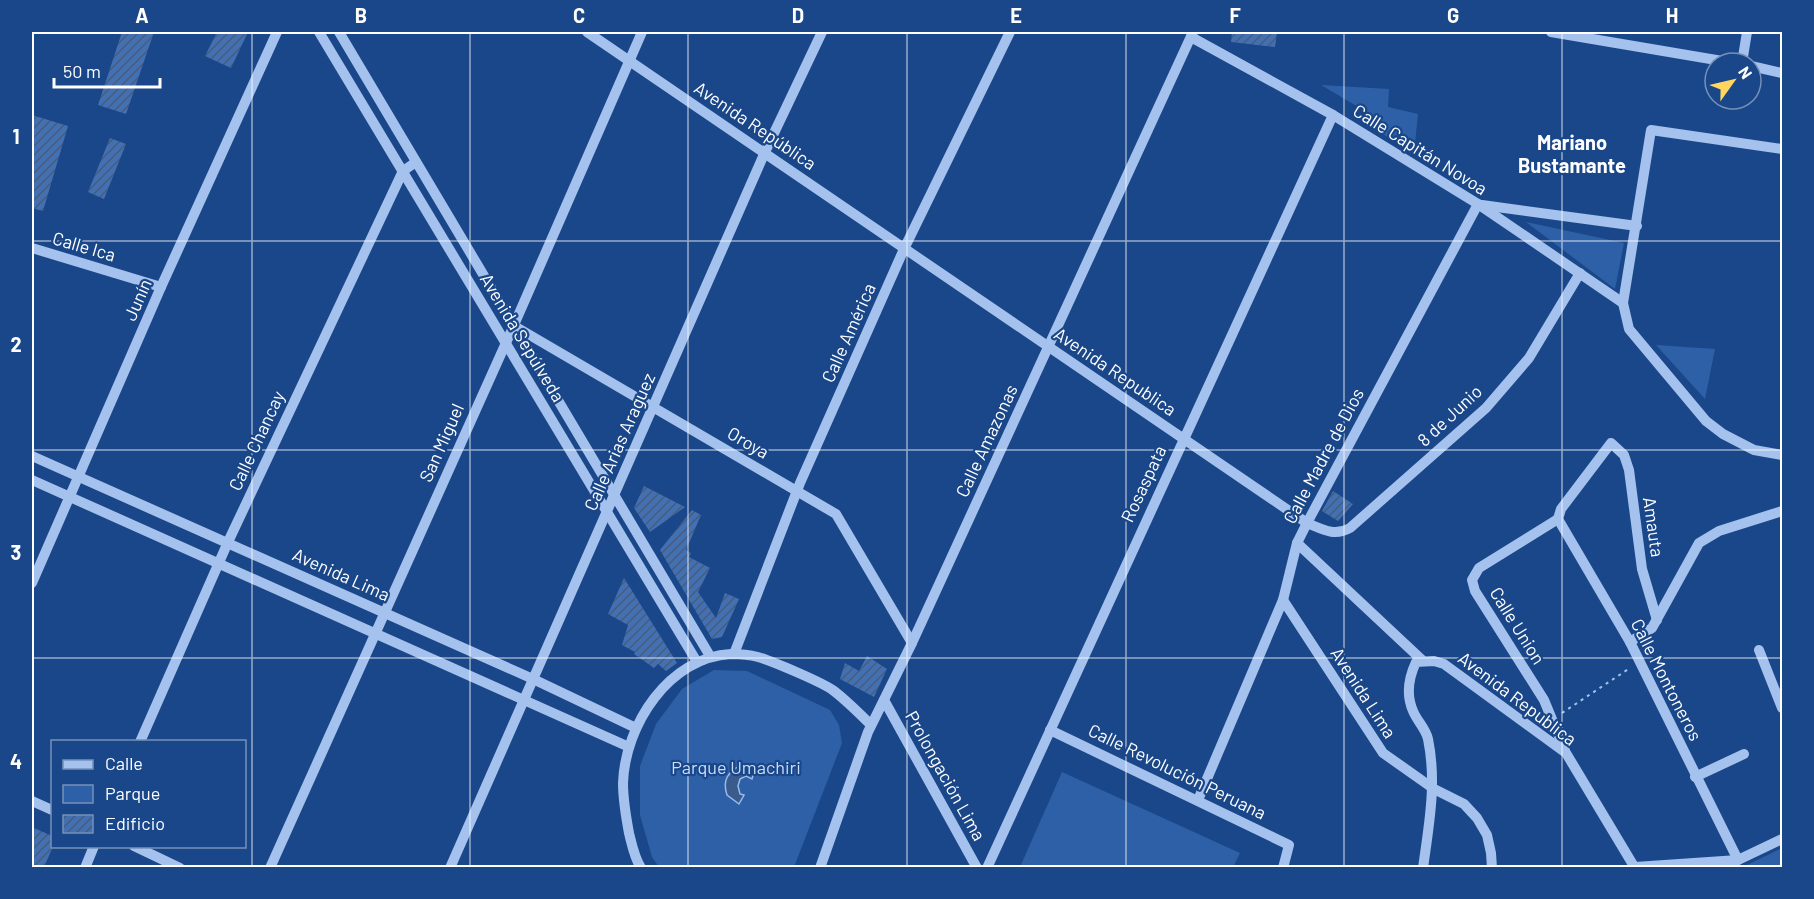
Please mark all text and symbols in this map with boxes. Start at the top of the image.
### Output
text: A [135,3,149,27]
text: B [355,3,367,27]
text: C [573,3,585,27]
text: D [792,3,804,27]
text: E [1010,3,1022,27]
text: F [1229,3,1241,27]
text: G [1447,3,1459,27]
text: H [1666,3,1678,27]
scale bar [54,51,160,89]
north arrow [1703,51,1763,111]
text: 50 m [63,60,101,82]
text: N [1735,63,1757,82]
street label: Avenida República [690,76,821,174]
street label: Calle Capitán Novoa [1349,99,1492,199]
text: 1 [12,124,20,148]
district label: Mariano Bustamante [1518,130,1626,177]
street label: Calle Ica [50,227,118,266]
street label: Avenida Sepúlveda [476,269,570,406]
street label: Junín [118,275,156,324]
street label: Calle América [816,279,880,386]
street label: Avenida Republica [1050,322,1181,420]
text: 2 [10,332,22,356]
street label: Calle Arias Araguez [579,369,659,514]
street label: 8 de Junio [1413,380,1486,451]
street label: Calle Amazonas [950,381,1022,500]
street label: Calle Madre de Dios [1278,384,1368,527]
street label: Calle Chancay [223,387,289,494]
street label: San Miguel [414,400,468,485]
street label: Oroya [724,422,773,463]
street label: Rosaspata [1116,442,1170,525]
street label: Amauta [1639,495,1669,558]
text: 3 [11,540,21,564]
street label: Avenida Lima [289,543,393,605]
street label: Calle Union [1485,583,1550,668]
street label: Calle Montoneros [1627,615,1707,744]
street label: Avenida Lima [1326,643,1401,742]
street label: Avenida Republica [1454,647,1581,750]
street label: Prolongación Lima [901,707,991,844]
street label: Calle Revolución Peruana [1085,719,1270,824]
legend [51,740,246,848]
text: 4 [10,749,22,773]
text: Calle [105,752,143,774]
park label: Parque Umachiri [671,756,801,778]
text: Parque [105,782,160,804]
text: Edificio [105,812,165,834]

